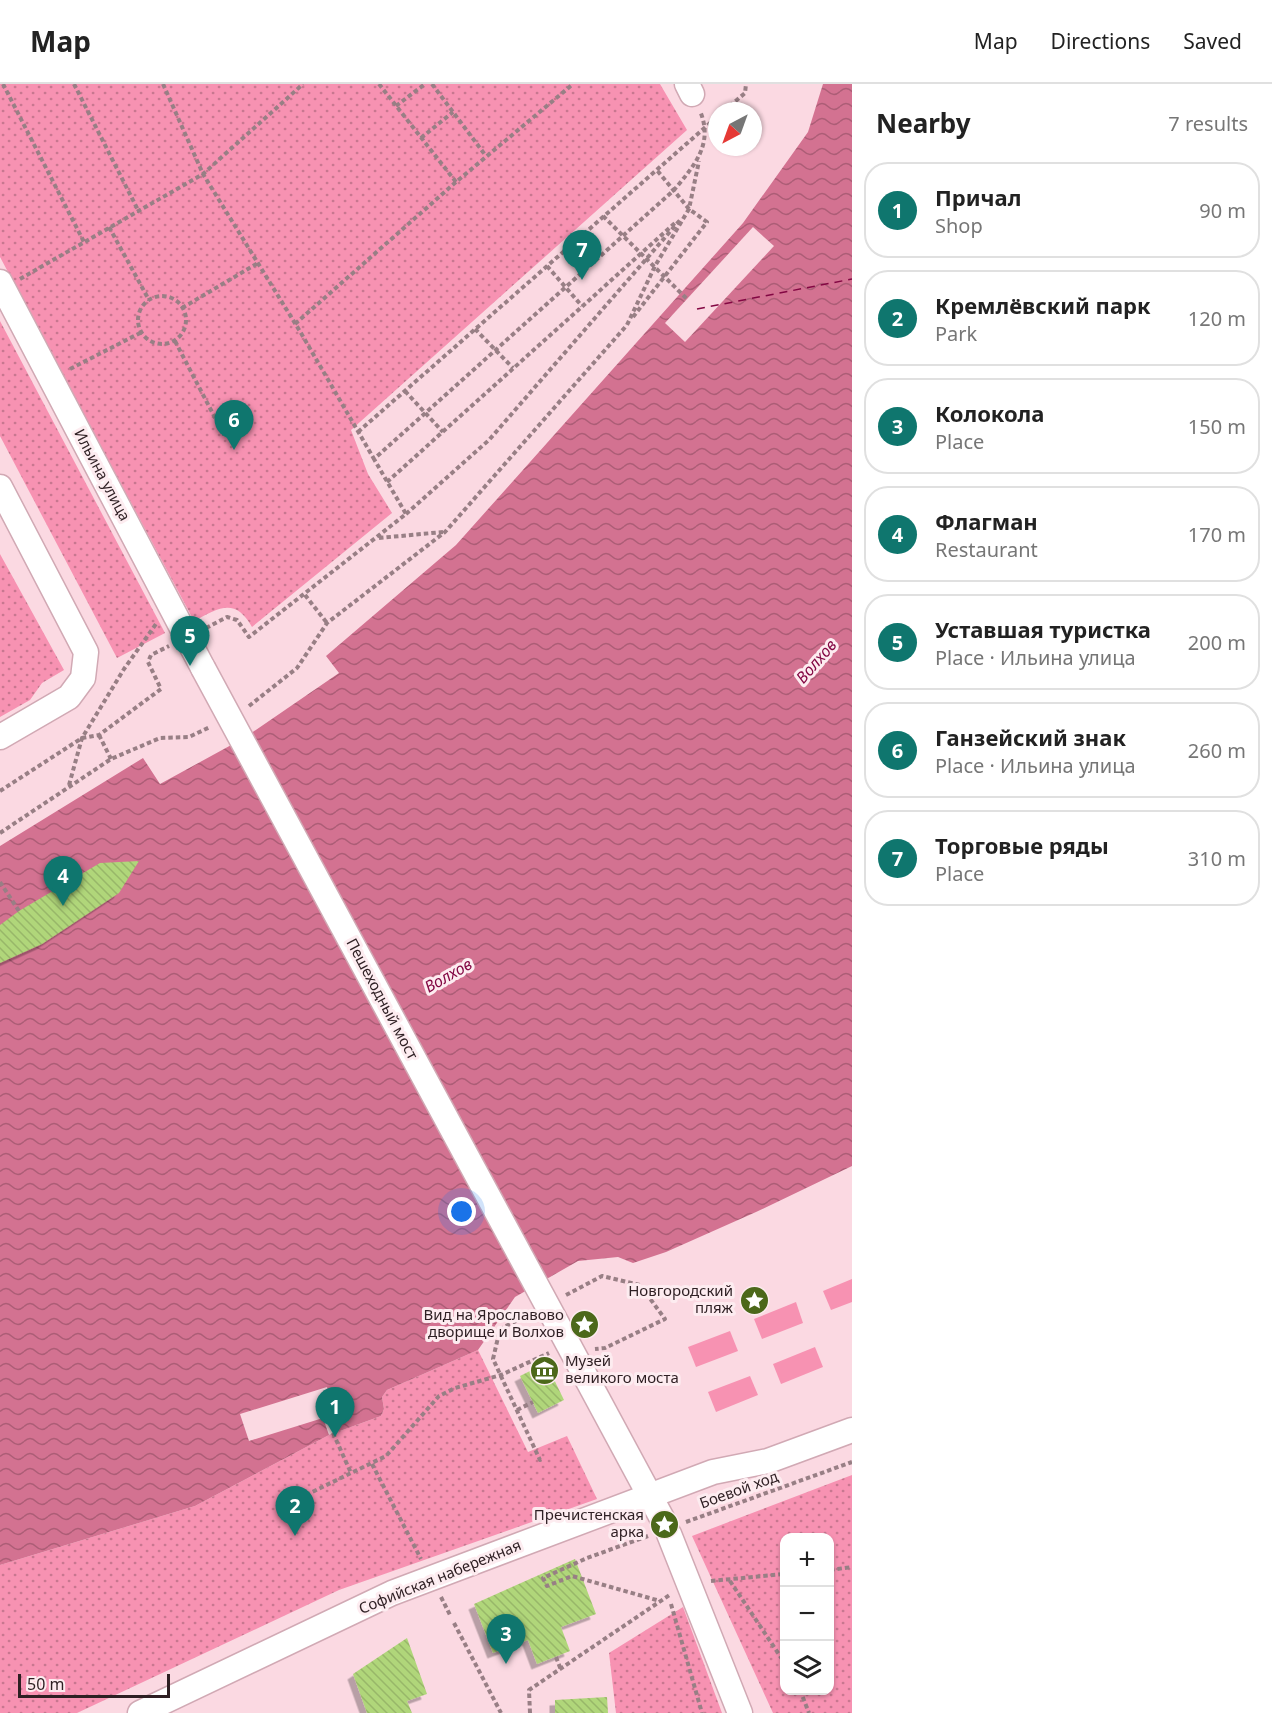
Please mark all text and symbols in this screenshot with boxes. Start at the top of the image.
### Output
text: Map [30,22,91,60]
text: Map [974,27,1018,55]
text: Directions [1051,27,1150,55]
text: Saved [1183,27,1242,55]
north arrow [708,102,762,156]
text: Nearby [876,105,971,141]
text: 7 results [1168,110,1248,137]
text: Причал [935,182,1021,212]
text: 1 [892,197,903,224]
text: 90 m [1199,197,1246,224]
text: Shop [935,212,983,239]
pin: 7 [562,230,602,280]
text: Кремлёвский парк [935,290,1151,320]
text: 2 [892,305,903,332]
text: 120 m [1188,305,1246,332]
text: Park [935,320,977,347]
text: Колокола [935,398,1044,428]
pin: 6 [214,400,254,450]
text: 3 [892,413,903,440]
text: 150 m [1188,413,1246,440]
street label: Ильина улица [70,425,136,524]
text: Place [935,428,984,455]
text: Флагман [935,506,1038,536]
text: 4 [892,521,903,548]
text: 170 m [1188,521,1246,548]
text: Restaurant [935,536,1038,563]
text: Уставшая туристка [935,614,1151,644]
pin: 5 [170,616,210,666]
text: 5 [892,629,903,656]
text: 200 m [1188,629,1246,656]
water label: Волхов [791,634,841,688]
text: Place · Ильина улица [935,644,1136,671]
text: Ганзейский знак [935,722,1126,752]
text: 6 [892,737,903,764]
text: 260 m [1188,737,1246,764]
text: Place · Ильина улица [935,752,1136,779]
text: Торговые ряды [935,830,1109,860]
text: 7 [892,845,903,872]
text: 310 m [1188,845,1246,872]
pin: 4 [44,856,82,906]
text: Place [935,860,984,887]
street label: Пешеходный мост [342,934,423,1063]
water label: Волхов [420,953,476,997]
your location [447,1197,476,1226]
place label: Новгородский пляж [628,1280,734,1317]
place icon: Новгородский пляж [738,1284,770,1316]
place label: Вид на Ярославово дворище и Волхов [424,1304,564,1341]
place icon: Вид на Ярославово дворище и Волхов [569,1308,601,1340]
place label: Музей великого моста [565,1350,679,1387]
museum icon: Музей великого моста [528,1354,560,1386]
pin: 1 [316,1388,354,1437]
street label: Боевой ход [697,1466,781,1513]
pin: 2 [276,1486,314,1536]
place label: Пречистенская арка [534,1504,644,1541]
place icon: Пречистенская арка [649,1508,681,1540]
map controls [780,1533,834,1695]
button: + [780,1533,834,1587]
street label: Софийская набережная [355,1534,524,1618]
button: − [780,1587,834,1641]
pin: 3 [486,1614,526,1664]
button: layers [780,1641,834,1695]
scale bar [18,1671,170,1698]
text: 50 m [27,1673,64,1695]

